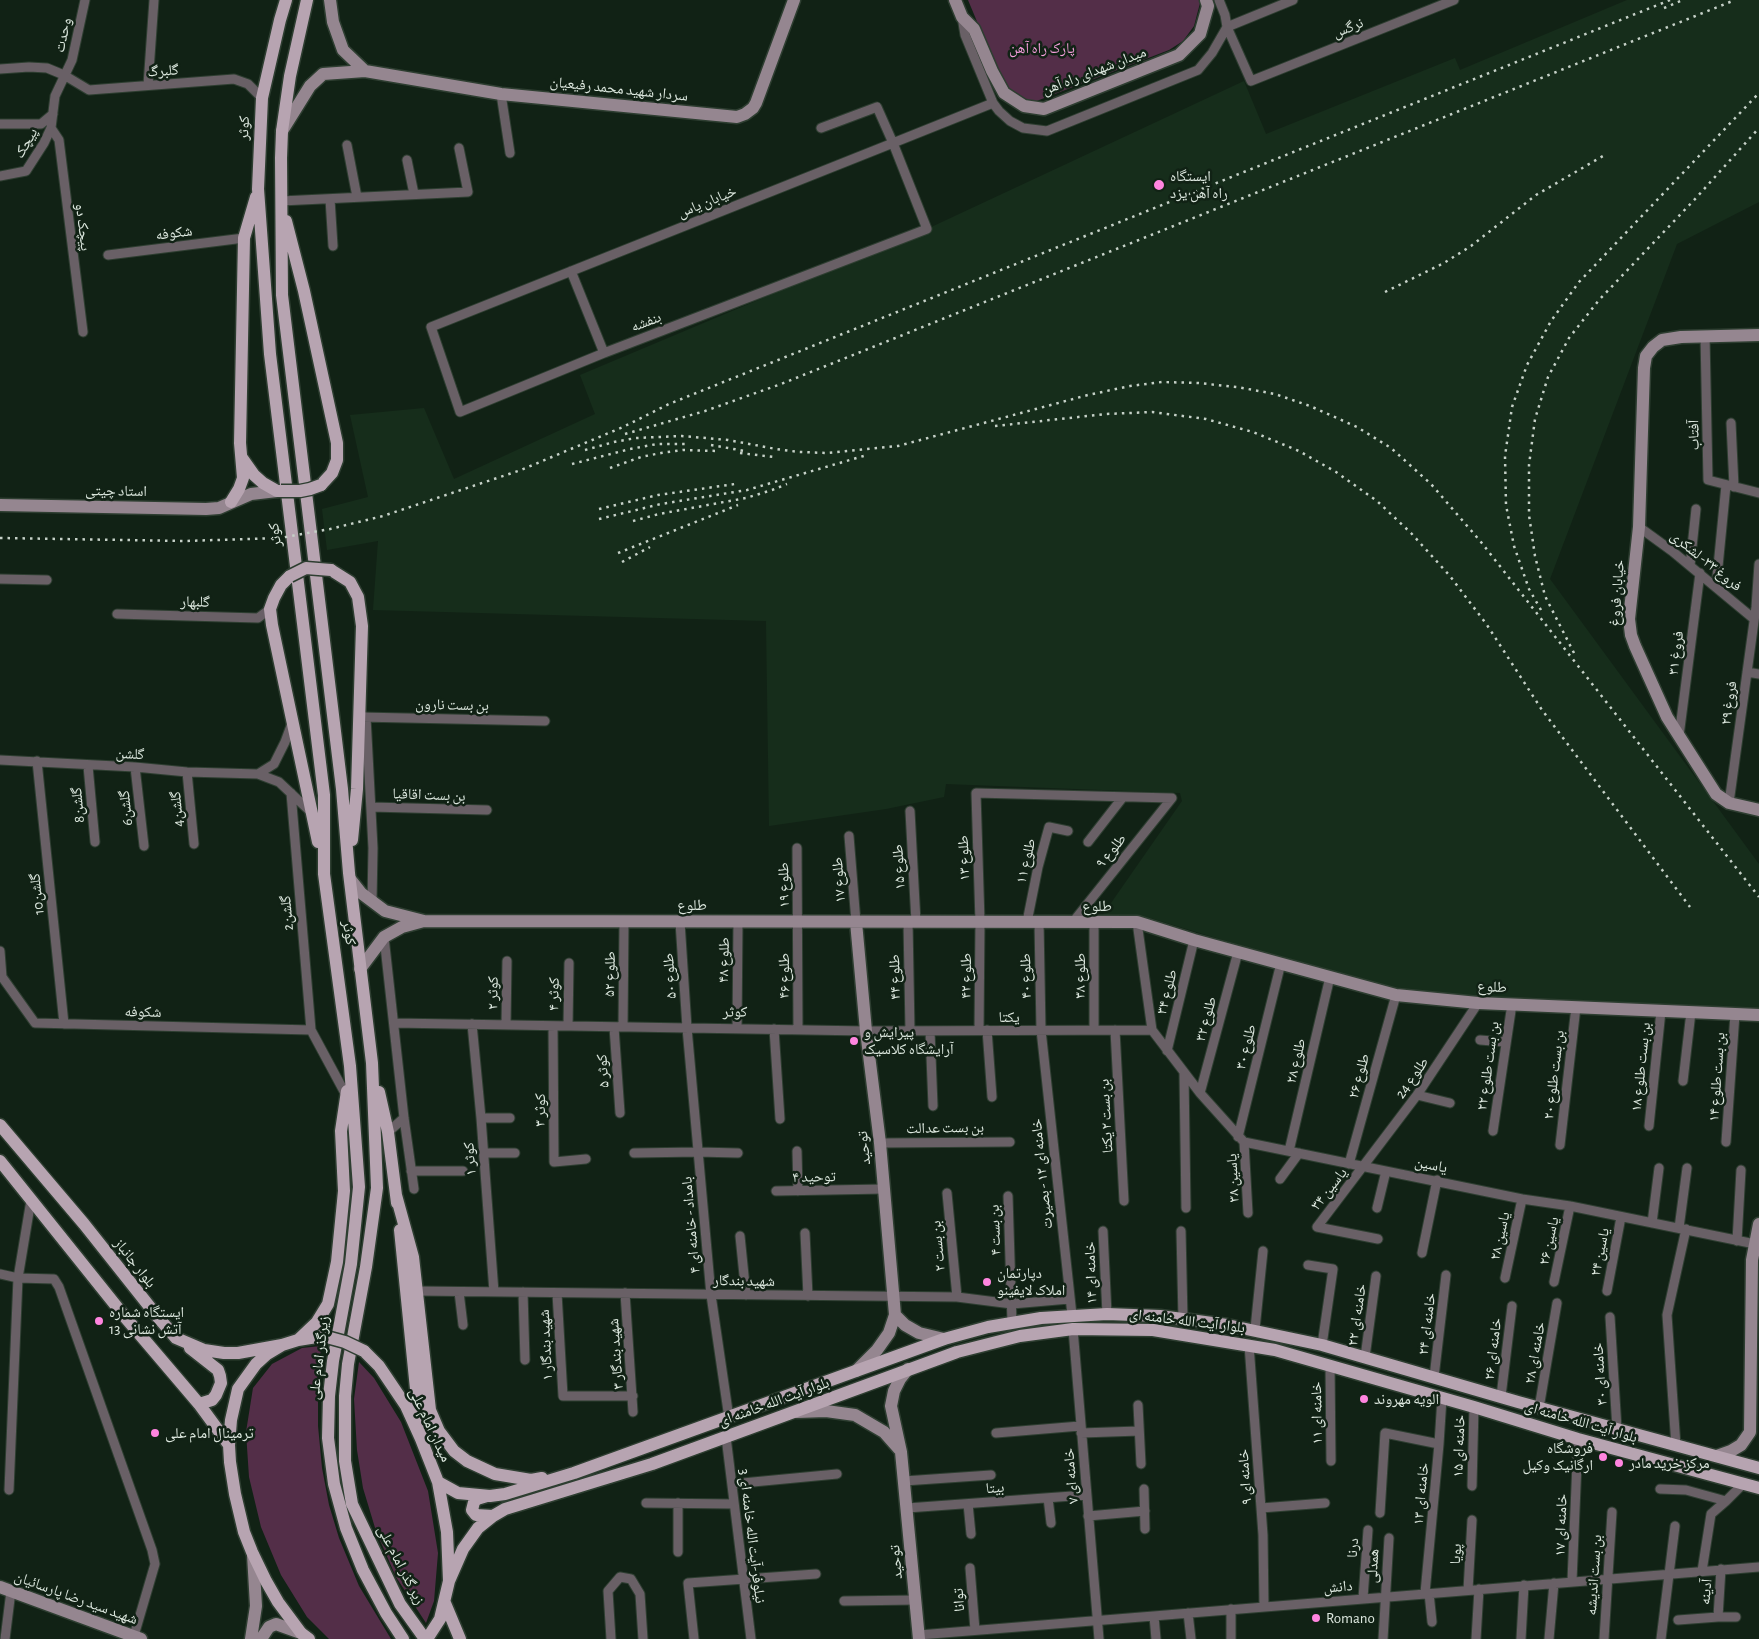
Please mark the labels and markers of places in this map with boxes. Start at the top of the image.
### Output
place label: ایستگاه راه آهن یزد [1170,167,1228,202]
marker: ایستگاه راه آهن یزد [1152,178,1166,192]
place label: پیرایش و آرایشگاه کلاسیک [864,1023,954,1058]
marker: پیرایش و آرایشگاه کلاسیک [848,1035,860,1047]
place label: دپارتمان املاک لایفینو [997,1264,1065,1299]
marker: دپارتمان املاک لایفینو [981,1276,993,1288]
place label: ایستگاه شماره 13 آتش نشانی [109,1303,184,1338]
marker: ایستگاه شماره 13 آتش نشانی [93,1315,105,1327]
place label: الویه مهروند [1374,1390,1439,1408]
marker: الویه مهروند [1358,1393,1370,1405]
place label: ترمینال امام علی [165,1424,254,1442]
marker: ترمینال امام علی [149,1427,161,1439]
place label: فروشگاه ارگانیک وکیل [1522,1439,1593,1474]
marker: فروشگاه ارگانیک وکیل [1597,1451,1609,1463]
place label: مرکز خرید مادر [1629,1454,1710,1472]
marker: مرکز خرید مادر [1613,1457,1625,1469]
place label: Romano [1326,1609,1375,1627]
marker: Romano [1310,1612,1322,1624]

